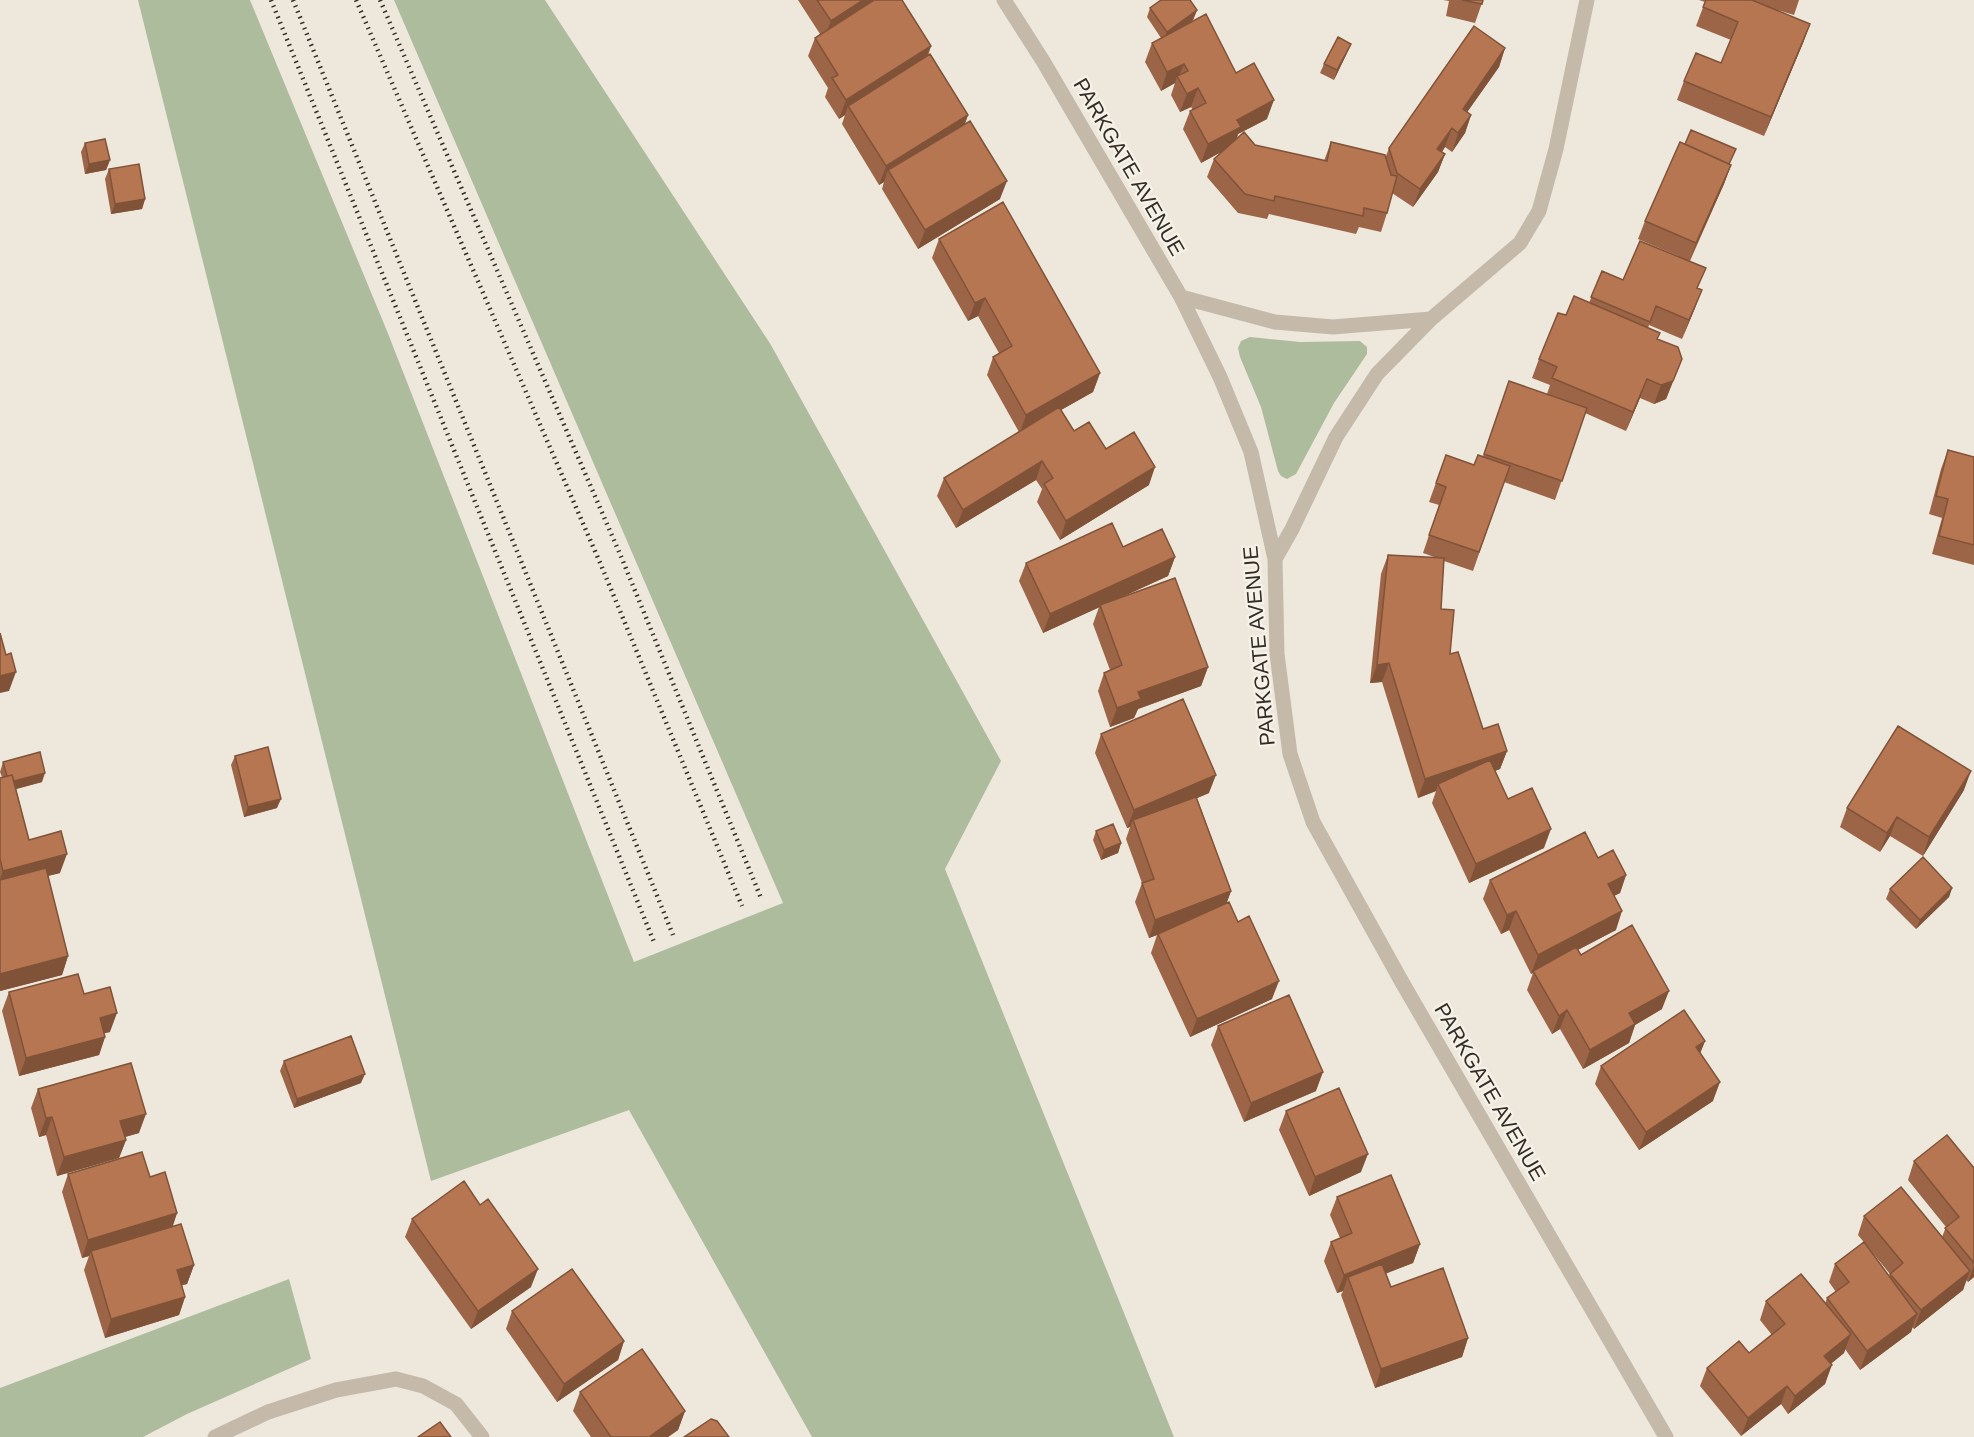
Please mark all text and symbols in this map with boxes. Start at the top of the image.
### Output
street label: PARKGATE AVENUE [1069,74,1190,259]
street label: PARKGATE AVENUE [1238,545,1279,747]
street label: PARKGATE AVENUE [1430,999,1551,1184]

